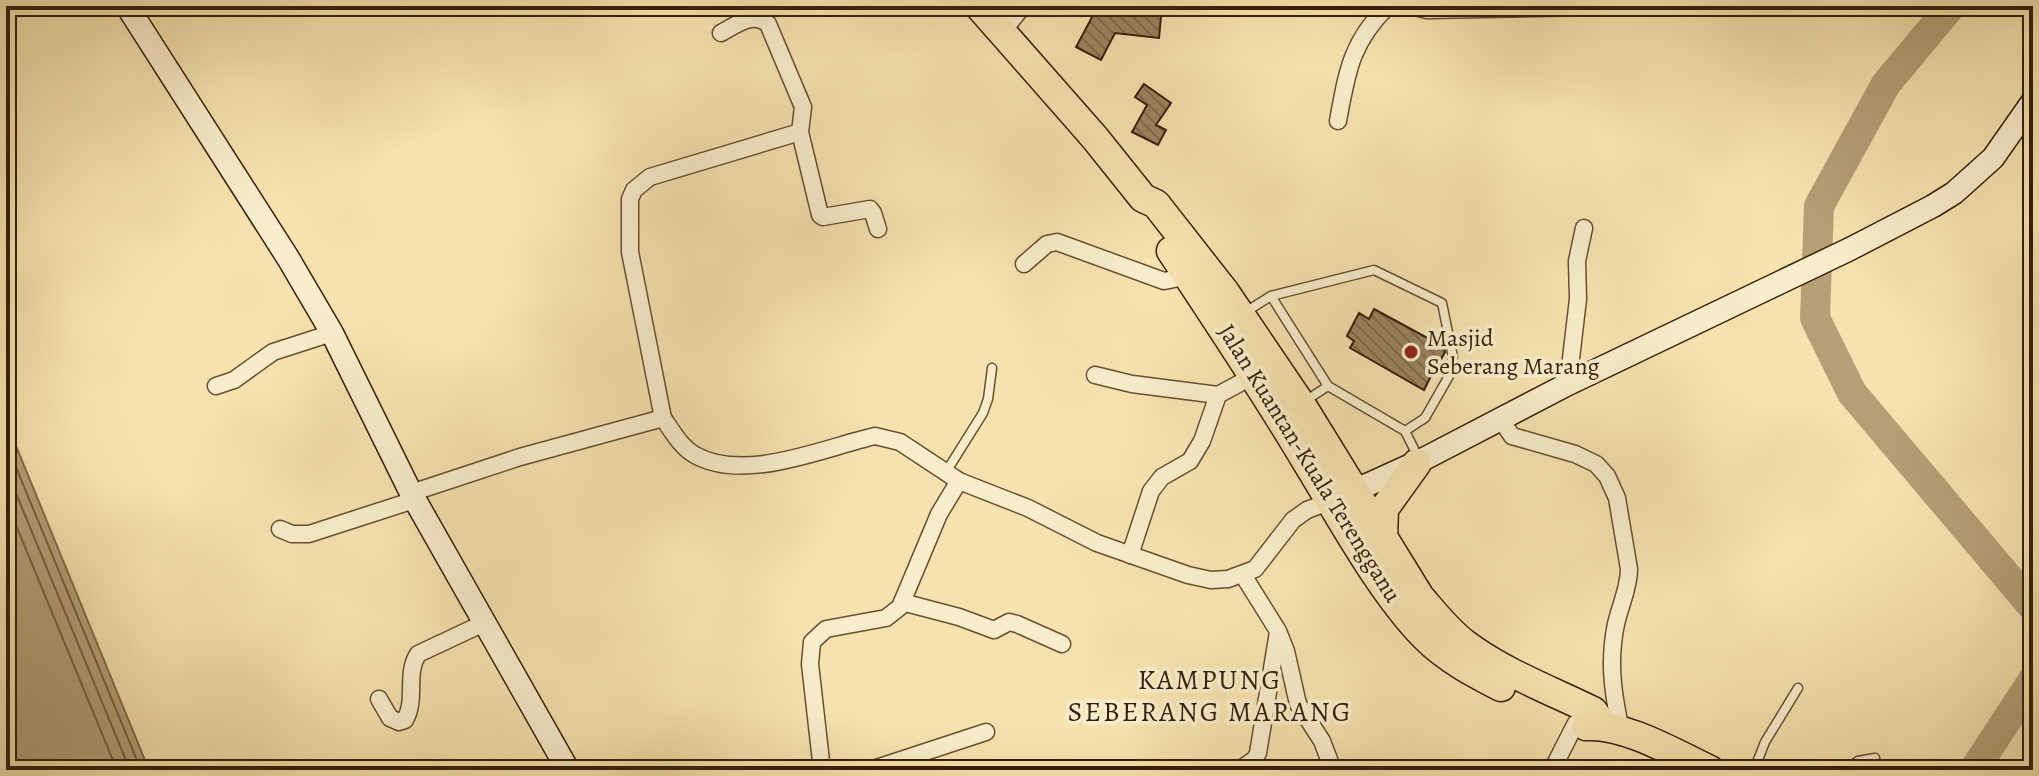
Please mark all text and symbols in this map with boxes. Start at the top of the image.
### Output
street label: Jalan Kuantan-Kuala Terengganu [1211,318,1409,608]
place label: Masjid Seberang Marang [1427,322,1600,382]
marker: Masjid Seberang Marang [1402,343,1420,361]
district label: KAMPUNG SEBERANG MARANG [1068,661,1352,731]

